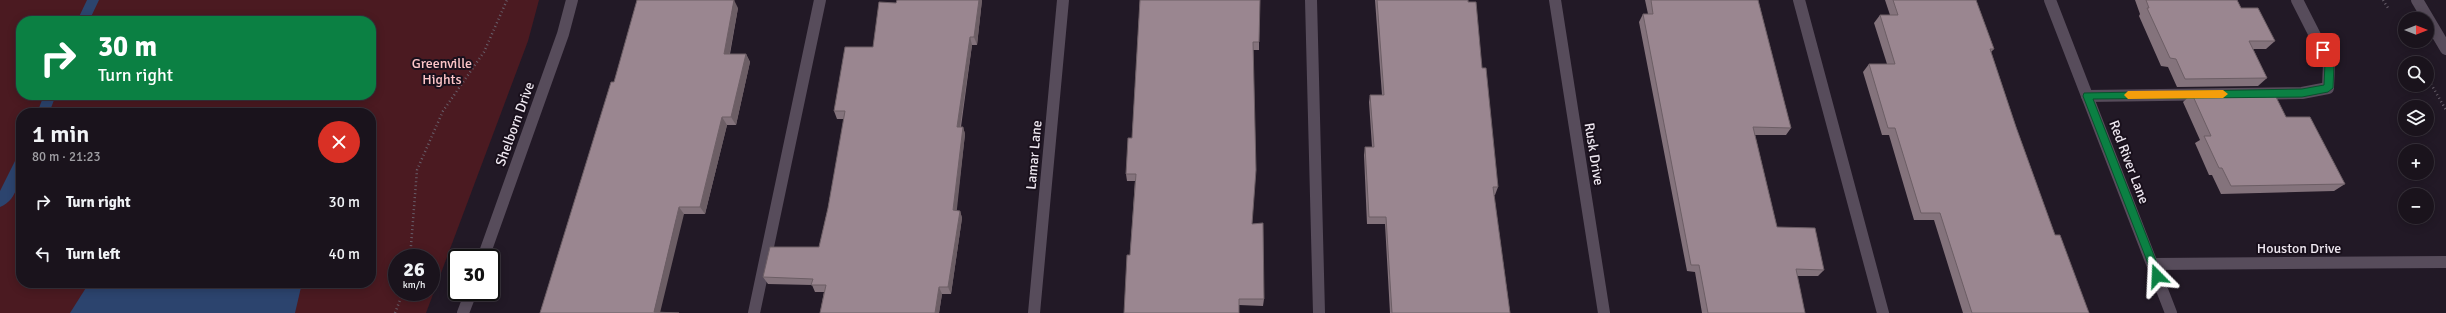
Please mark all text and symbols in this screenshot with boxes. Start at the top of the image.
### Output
north arrow [2398,12,2434,48]
map controls [2398,12,2434,224]
text: 30 m [98,30,157,64]
icon: right [32,32,84,84]
pin [2306,33,2340,67]
icon: arrive [2312,39,2334,61]
park label: Greenville Hights [412,55,472,88]
button: search [2398,56,2434,92]
text: Turn right [98,64,173,86]
street label: Shelborn Drive [492,80,538,168]
button: layers [2398,100,2434,136]
street label: Red River Lane [2105,118,2153,206]
text: 1 min [32,119,89,149]
street label: Lamar Lane [1022,120,1046,190]
button: close [318,121,360,163]
street label: Rusk Drive [1581,121,1607,187]
button: + [2398,144,2434,180]
text: 80 m · 21:23 [32,149,101,165]
button: − [2398,188,2434,224]
icon: right [32,191,54,213]
text: Turn right [66,193,131,211]
text: 30 m [329,193,360,211]
street label: Houston Drive [2257,240,2341,257]
icon: left [32,243,54,265]
text: Turn left [66,245,120,263]
text: 40 m [329,245,360,263]
speed limit sign: 30 [448,249,500,301]
position arrow [2136,255,2178,297]
text: 26 [403,257,425,282]
text: km/h [403,279,425,291]

